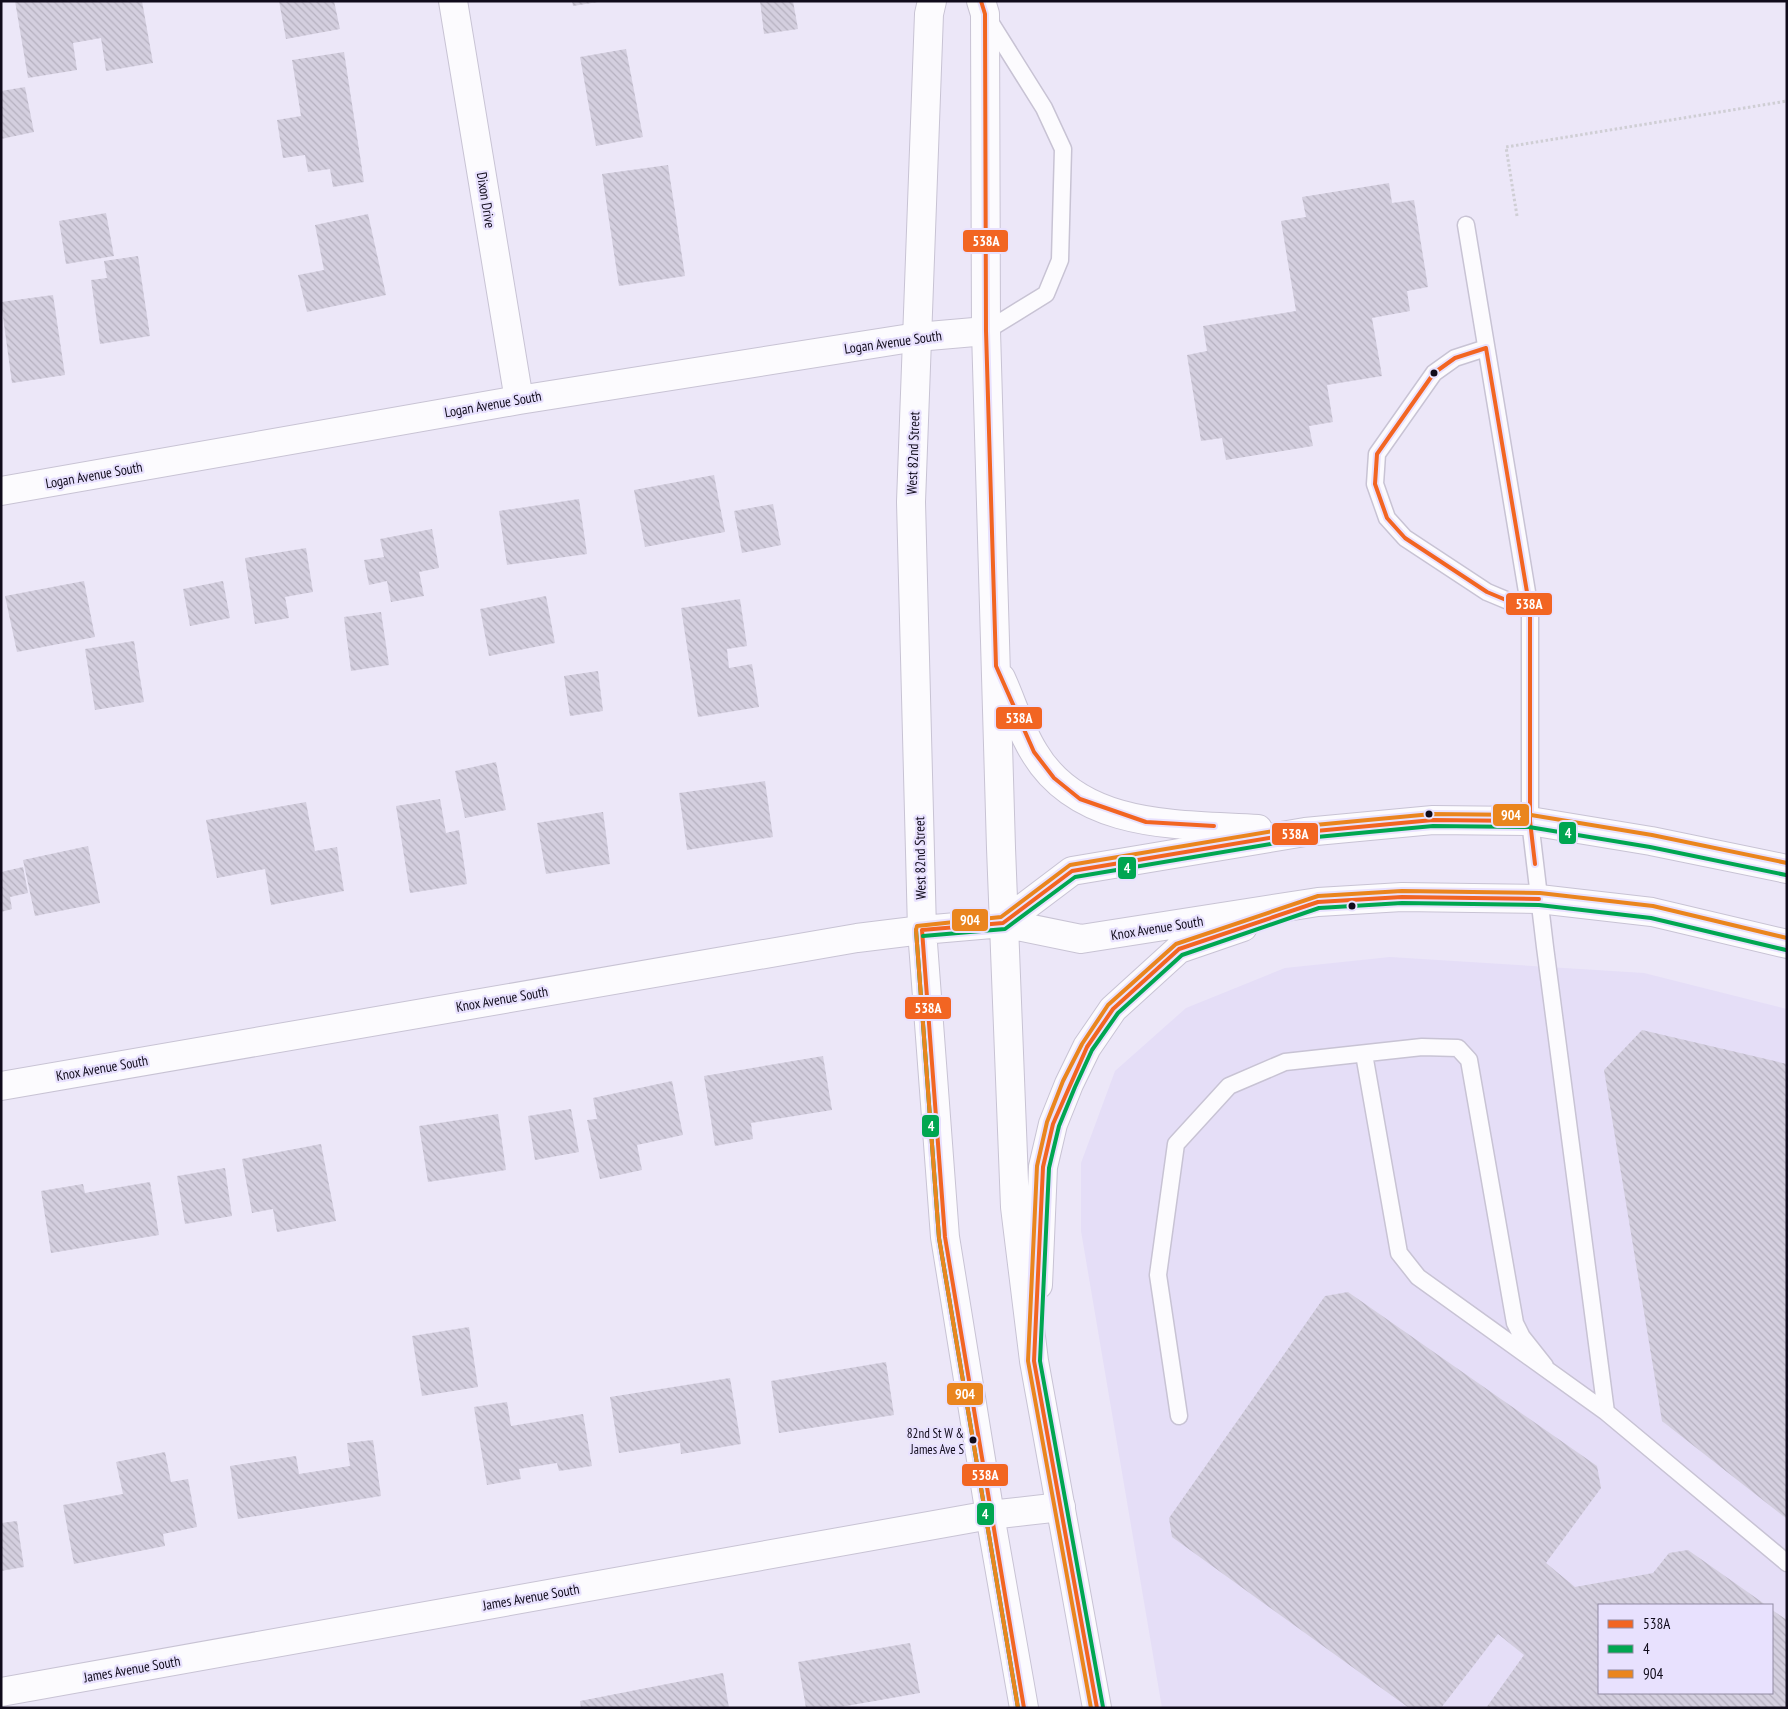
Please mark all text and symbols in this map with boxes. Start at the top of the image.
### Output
street label: Dixon Drive [473,171,499,230]
line badge: 538A [962,229,1009,253]
text: 538A [972,232,1001,250]
street label: Logan Avenue South [843,326,943,358]
unlabelled marker [1429,368,1439,378]
street label: Logan Avenue South [443,387,543,421]
street label: West 82nd Street [903,411,923,495]
street label: Logan Avenue South [44,458,144,492]
line badge: 538A [1505,592,1553,616]
text: 538A [1515,595,1544,613]
line badge: 538A [995,706,1043,730]
text: 538A [1005,709,1034,727]
line badge: 904 [1492,803,1530,827]
text: 904 [1501,806,1521,824]
unlabelled marker [1424,809,1434,819]
street label: West 82nd Street [910,816,930,900]
line badge: 4 [1558,821,1577,845]
line badge: 538A [1271,822,1319,846]
text: 4 [1565,824,1572,842]
text: 538A [1281,825,1310,843]
line badge: 4 [1117,856,1137,880]
text: 4 [1124,859,1131,877]
unlabelled marker [1347,901,1357,911]
line badge: 904 [951,908,989,932]
text: 904 [960,911,980,929]
street label: Knox Avenue South [1110,912,1204,944]
street label: Knox Avenue South [455,982,549,1016]
line badge: 538A [904,996,952,1020]
text: 538A [914,999,943,1017]
street label: Knox Avenue South [55,1051,149,1085]
line badge: 4 [921,1114,940,1138]
text: 4 [928,1117,935,1135]
line badge: 904 [946,1382,984,1406]
text: 904 [955,1385,975,1403]
place label: 82nd St W & James Ave S [907,1425,964,1458]
marker: 82nd St W & James Ave S [968,1435,978,1445]
line badge: 538A [961,1463,1009,1487]
text: 538A [971,1466,1000,1484]
line badge: 4 [976,1502,995,1526]
text: 4 [982,1505,989,1523]
street label: James Avenue South [480,1580,581,1615]
legend [1598,1604,1773,1694]
text: 538A [1643,1614,1671,1633]
text: 4 [1643,1639,1650,1658]
street label: James Avenue South [81,1652,182,1687]
text: 904 [1643,1664,1664,1683]

